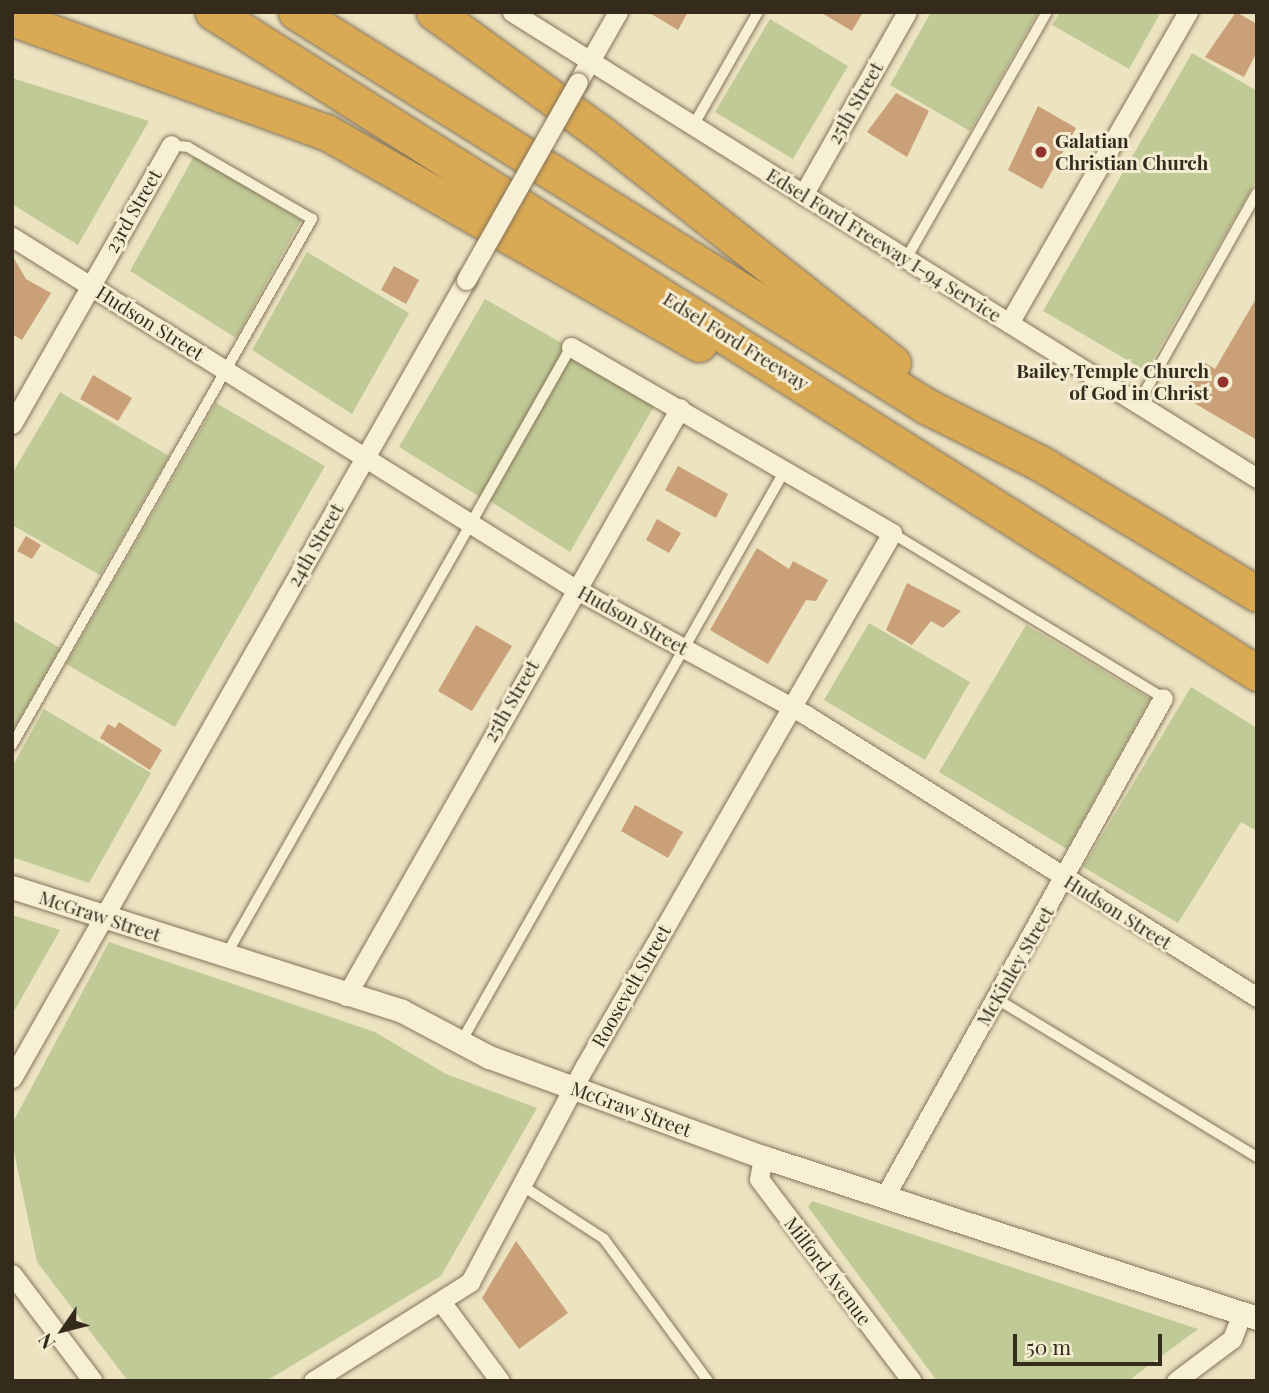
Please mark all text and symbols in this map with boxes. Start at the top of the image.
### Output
street label: 25th Street [822,58,888,148]
place label: Galatian Christian Church [1055,130,1208,174]
marker: Galatian Christian Church [1033,144,1049,160]
street label: Edsel Ford Freeway I-94 Service [762,163,1006,327]
street label: 23rd Street [100,165,166,257]
street label: Hudson Street [92,281,208,365]
street label: Edsel Ford Freeway [659,287,813,395]
place label: Bailey Temple Church of God in Christ [1015,360,1209,404]
marker: Bailey Temple Church of God in Christ [1215,374,1231,390]
street label: 24th Street [282,499,348,591]
street label: Hudson Street [574,580,692,660]
street label: 25th Street [478,656,544,746]
street label: Hudson Street [1060,870,1176,954]
street label: McGraw Street [36,886,164,946]
street label: McKinley Street [971,902,1059,1030]
street label: Roosevelt Street [587,921,675,1051]
street label: McGraw Street [567,1077,695,1141]
street label: Milford Avenue [780,1212,876,1330]
north arrow [28,1295,98,1365]
scale bar [1017,1320,1166,1364]
text: N [31,1329,60,1355]
text: 50 m [1026,1332,1071,1360]

